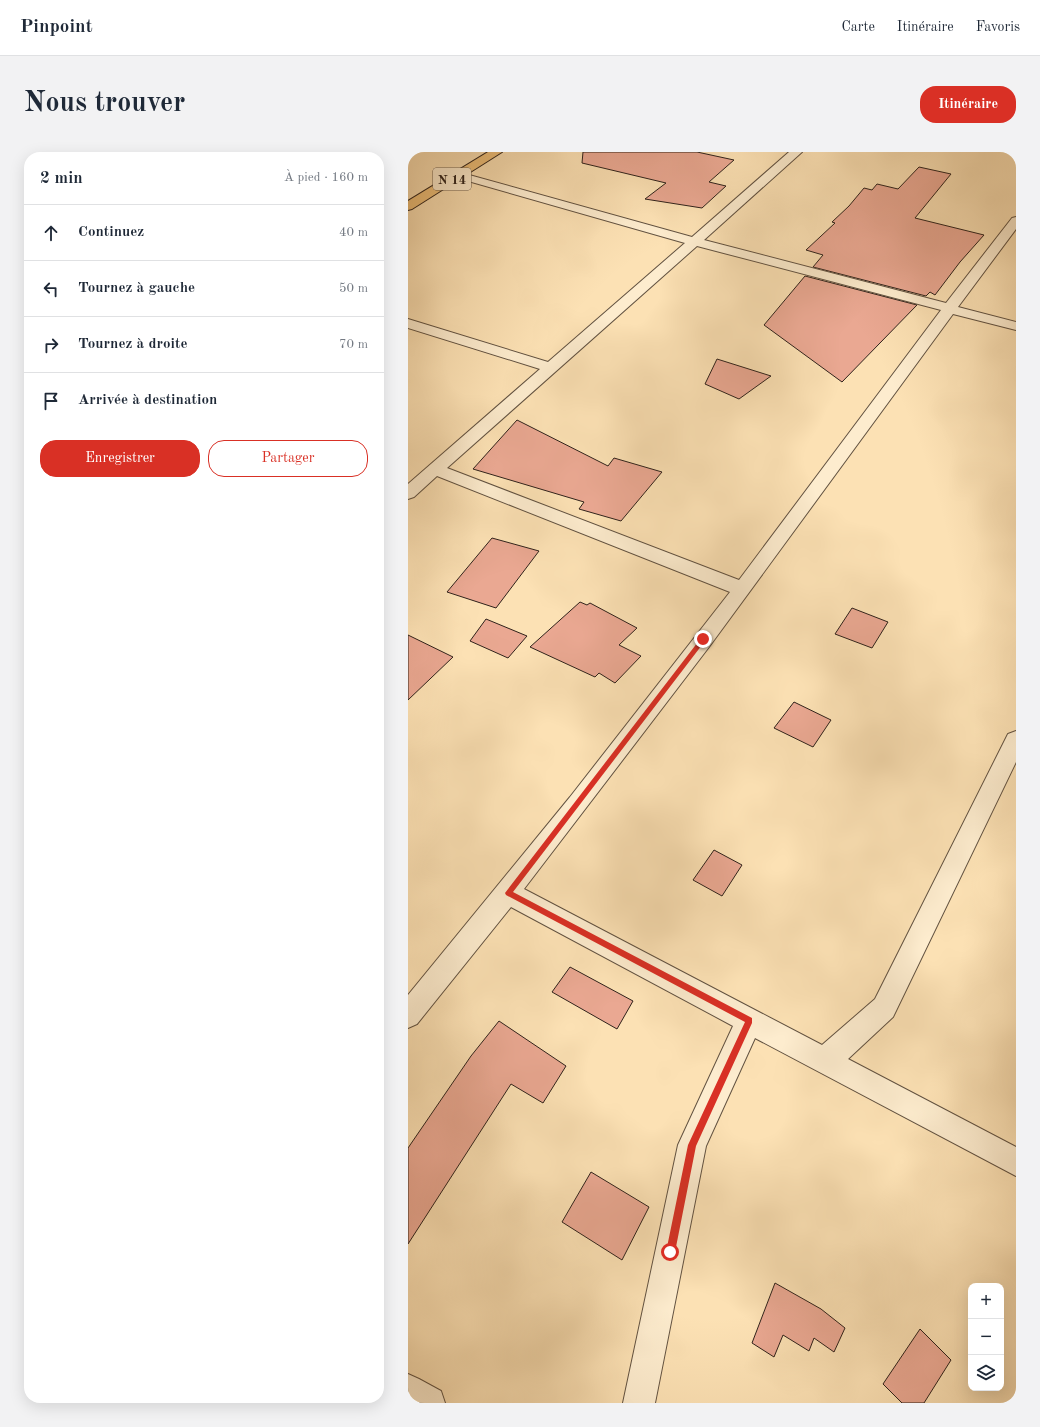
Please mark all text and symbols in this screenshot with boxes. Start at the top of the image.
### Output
text: Pinpoint [20,18,93,37]
text: Carte [841,20,875,34]
text: Itinéraire [897,20,954,34]
text: Favoris [976,20,1020,34]
button: Itinéraire [920,86,1016,123]
text: Nous trouver [24,90,185,118]
road number: N 14 [433,168,471,190]
text: 2 min [40,170,83,187]
text: À pied · 160 m [284,171,368,184]
icon: ahead [40,222,62,244]
text: Continuez [78,225,144,240]
text: 40 m [339,226,368,239]
icon: left [40,278,62,300]
text: Tournez à gauche [78,281,195,296]
text: 50 m [339,282,368,295]
icon: right [40,334,62,356]
text: Tournez à droite [78,337,188,352]
text: 70 m [339,338,368,351]
icon: arrive [40,390,62,412]
text: Arrivée à destination [78,393,217,408]
button: Enregistrer [40,440,200,477]
button: Partager [208,440,368,477]
route end [694,630,712,648]
route start [661,1243,679,1261]
map controls [968,1283,1004,1391]
button: + [968,1283,1004,1319]
button: − [968,1319,1004,1355]
button: layers [968,1355,1004,1391]

